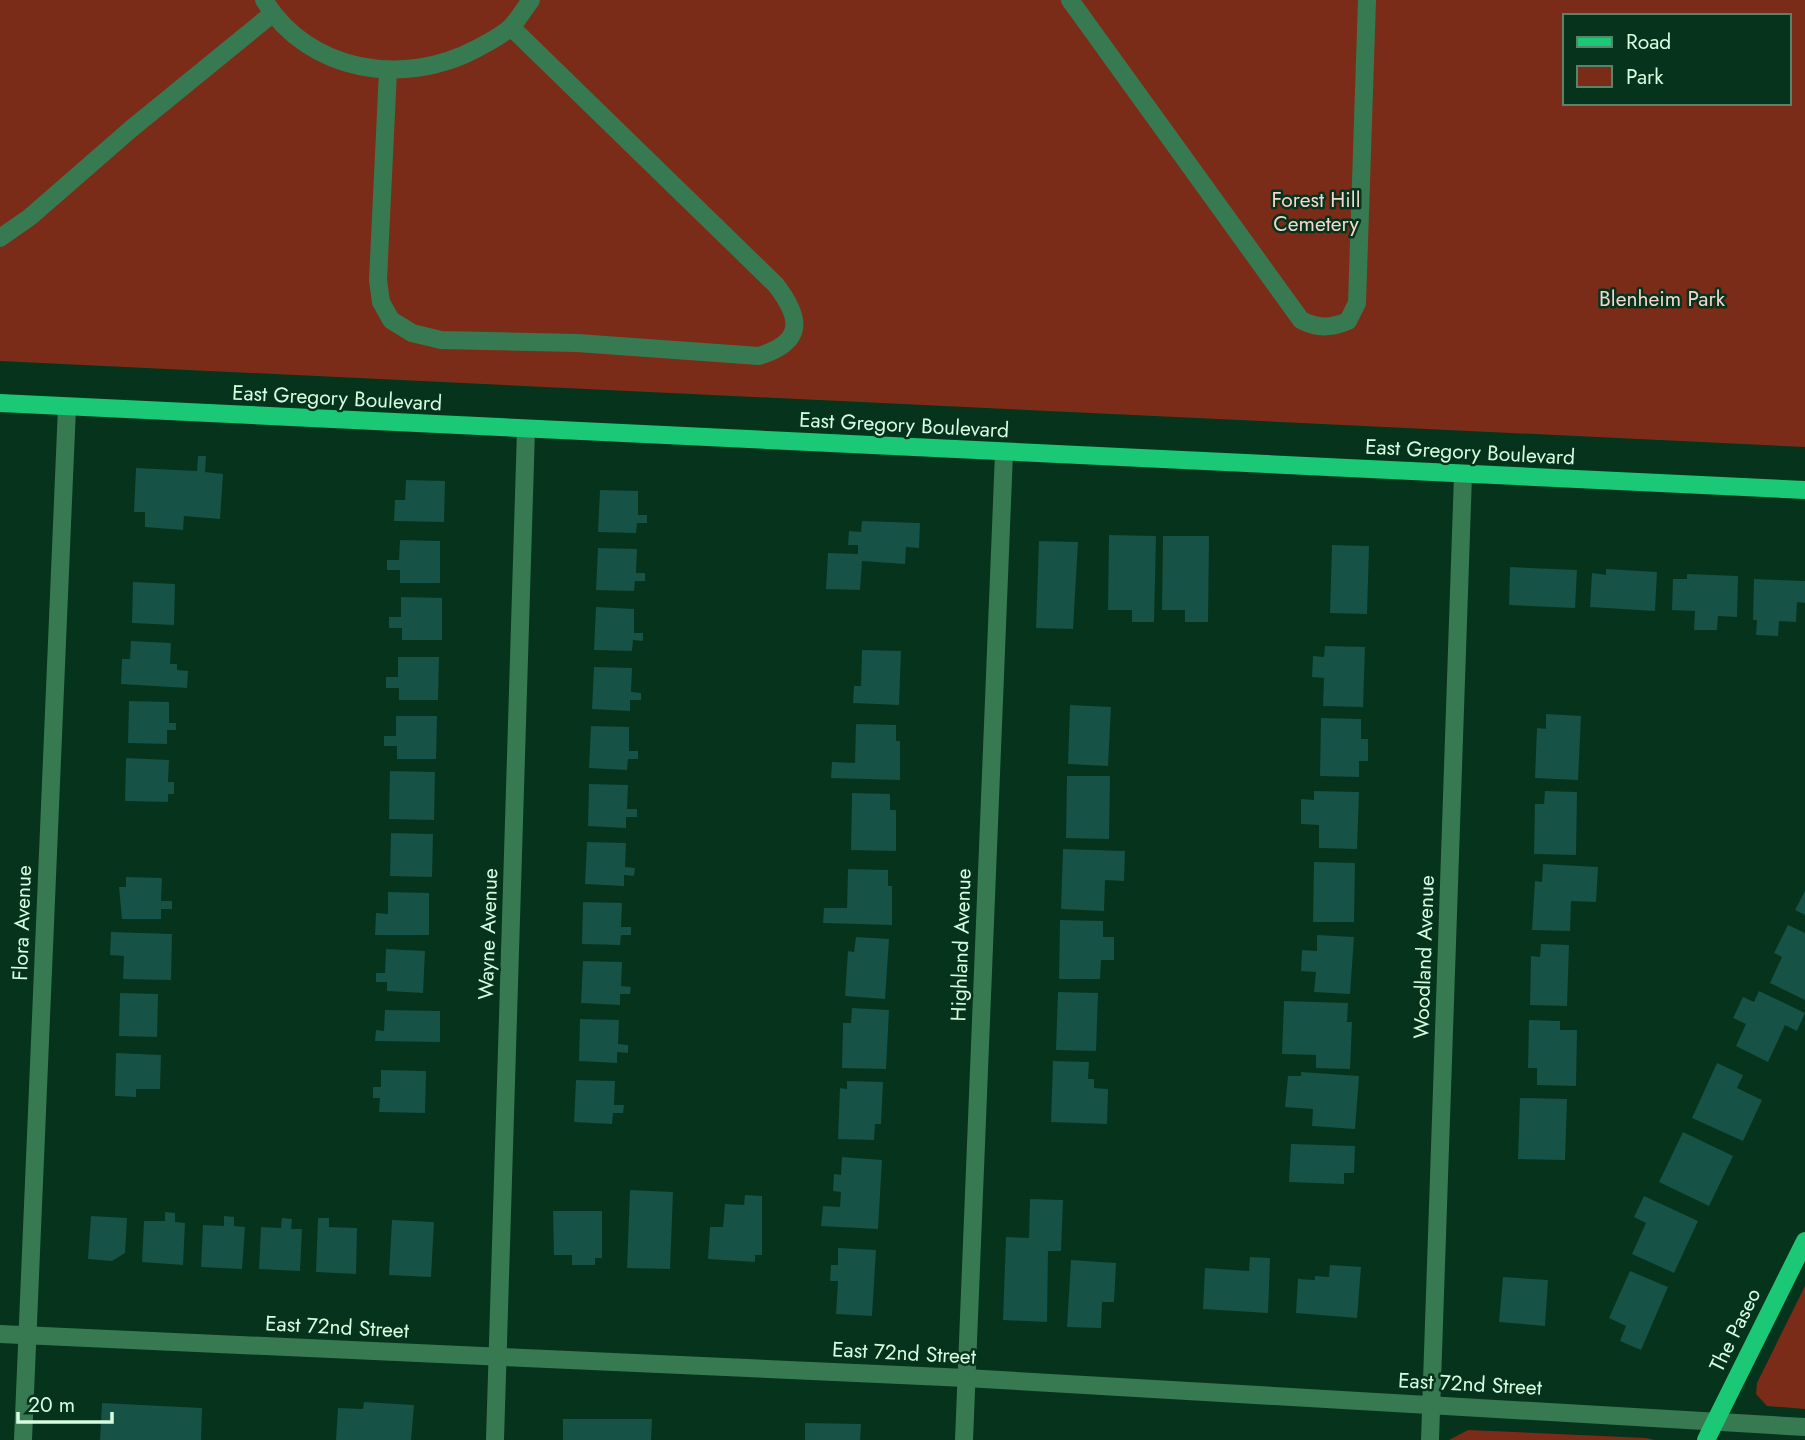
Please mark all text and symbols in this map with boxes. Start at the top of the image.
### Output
legend [1563,14,1791,105]
text: Road [1626,27,1671,57]
text: Park [1626,62,1664,92]
park label: Forest Hill Cemetery [1272,185,1360,239]
park label: Blenheim Park [1599,284,1726,314]
street label: East Gregory Boulevard [231,378,443,418]
street label: East Gregory Boulevard [798,405,1010,445]
street label: East Gregory Boulevard [1364,432,1576,472]
street label: Flora Avenue [5,864,39,981]
street label: Wayne Avenue [471,868,505,1000]
street label: Highland Avenue [943,868,979,1022]
street label: Woodland Avenue [1406,875,1442,1039]
street label: The Paseo [1702,1283,1768,1377]
street label: East 72nd Street [264,1308,410,1346]
street label: East 72nd Street [831,1334,977,1372]
street label: East 72nd Street [1397,1365,1543,1403]
scale bar [18,1380,112,1424]
text: 20 m [28,1390,75,1420]

